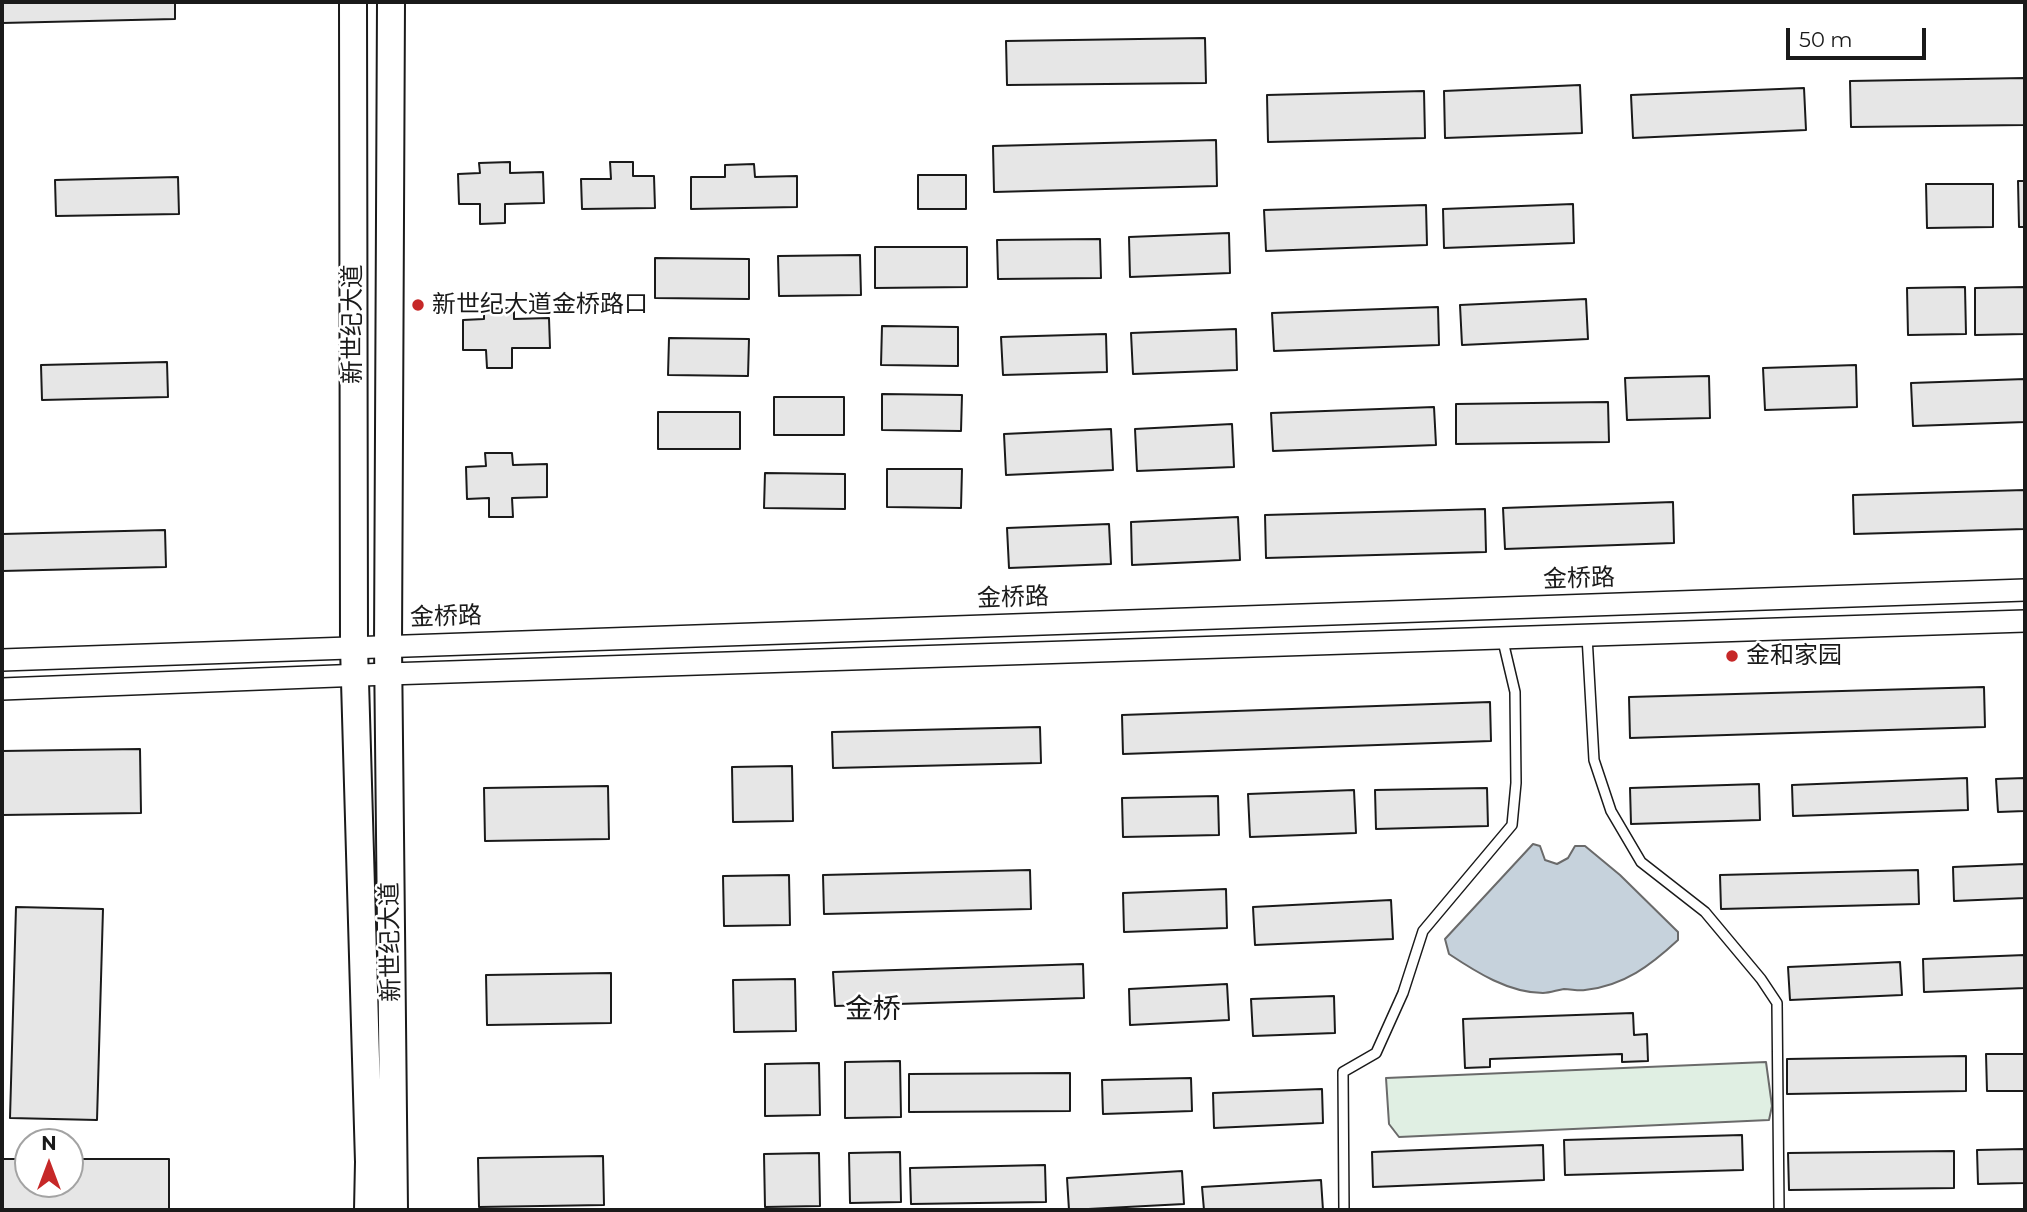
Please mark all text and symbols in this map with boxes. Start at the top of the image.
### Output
scale bar [1789,14,1929,58]
text: 50 m [1799,27,1853,52]
street label: 新世纪大道 [339,264,367,384]
place label: 新世纪大道金桥路口 [432,291,648,319]
marker: 新世纪大道金桥路口 [410,297,426,313]
street label: 金桥路 [1543,563,1615,595]
street label: 金桥路 [977,582,1049,614]
street label: 金桥路 [410,601,482,633]
place label: 金和家园 [1746,642,1842,670]
marker: 金和家园 [1724,648,1740,664]
street label: 新世纪大道 [376,882,406,1002]
district label: 金桥 [845,993,901,1027]
north arrow [14,1128,84,1198]
text: N [41,1132,57,1155]

